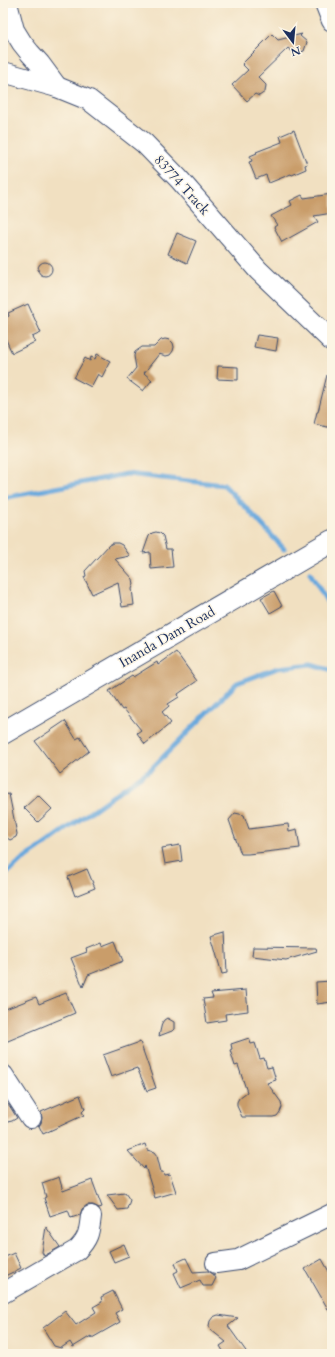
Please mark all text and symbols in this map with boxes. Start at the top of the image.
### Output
north arrow [273,22,313,62]
text: N [289,43,302,60]
street label: 83774 Track [150,151,214,220]
street label: Inanda Dam Road [116,602,219,672]

